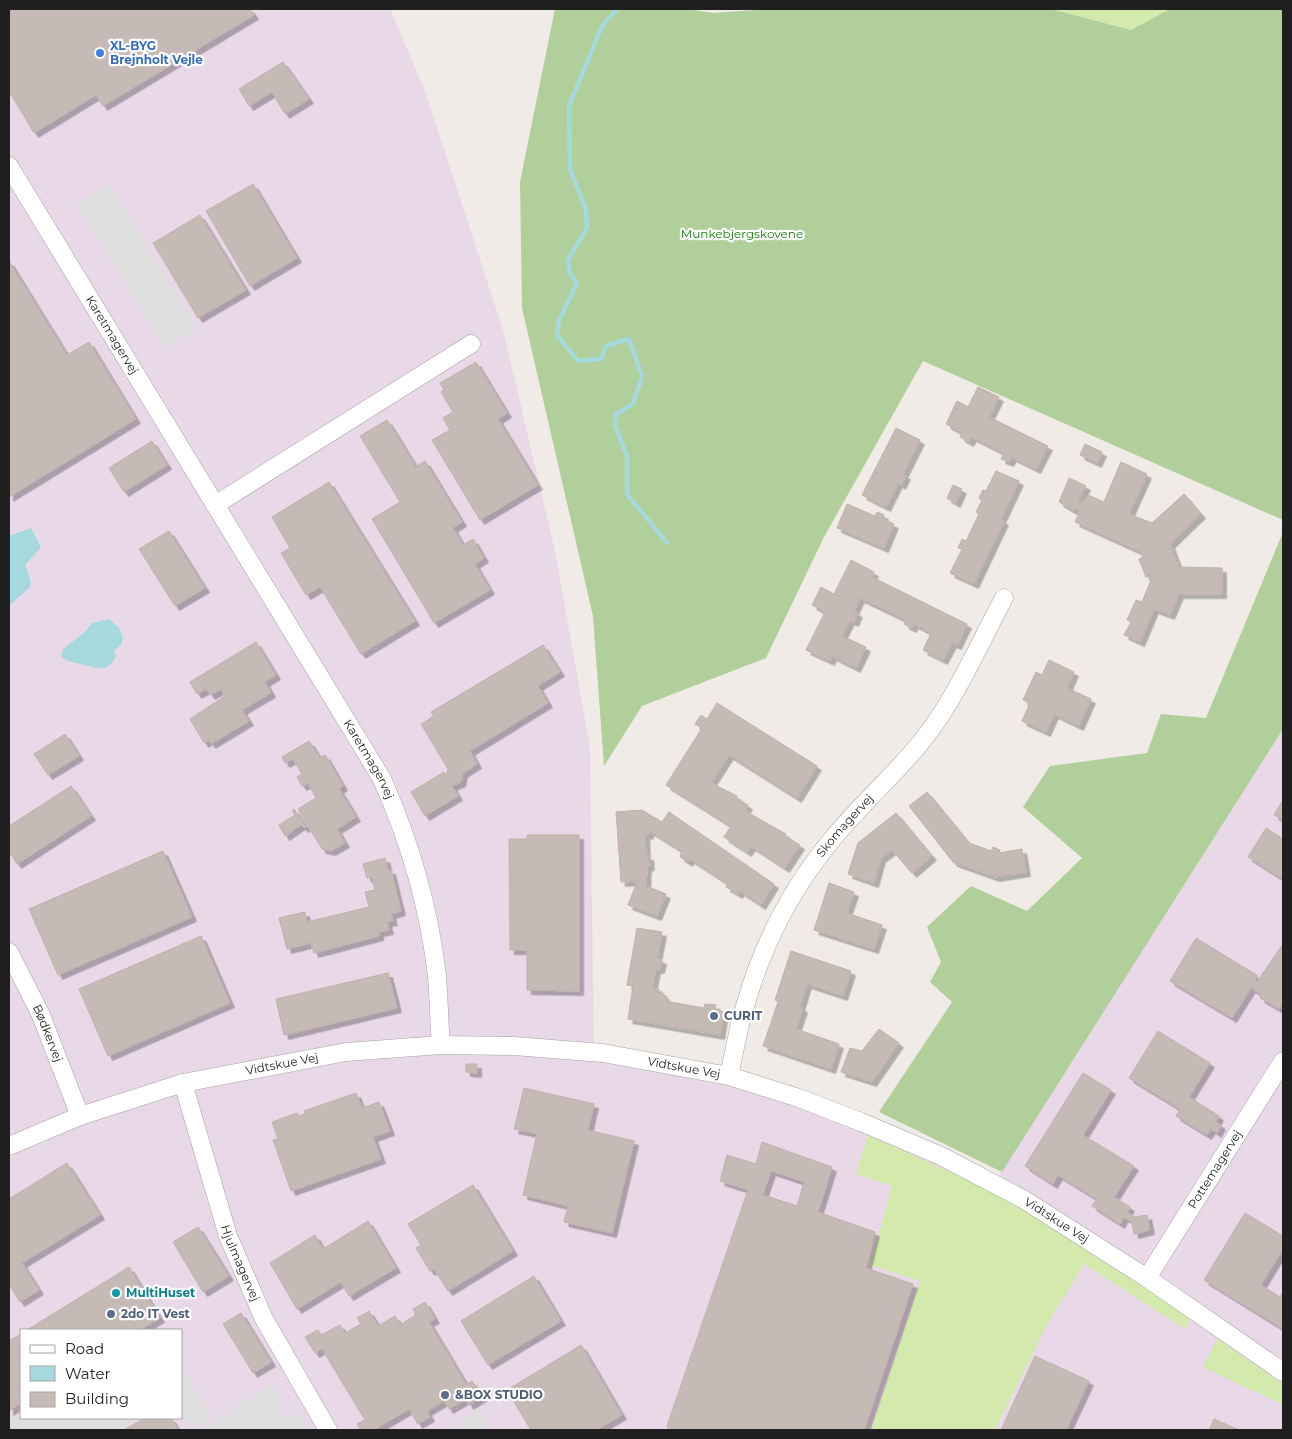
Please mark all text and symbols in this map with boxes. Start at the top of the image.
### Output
place label: XL-BYG Brejnholt Vejle [110,38,203,67]
marker: XL-BYG Brejnholt Vejle [94,47,106,59]
park label: Munkebjergskovene [681,226,803,241]
street label: Karetmagervej [83,293,142,377]
street label: Karetmagervej [341,717,398,801]
street label: Skomagervej [813,791,876,860]
street label: Bødkervej [30,1002,66,1064]
place label: CURIT [724,1008,763,1023]
marker: CURIT [708,1010,720,1022]
street label: Vidtskue Vej [244,1049,320,1078]
street label: Vidtskue Vej [646,1053,722,1081]
street label: Pottemagervej [1184,1127,1245,1211]
street label: Vidtskue Vej [1022,1194,1092,1246]
street label: Hjulmagervej [218,1223,263,1303]
place label: MultiHuset [126,1285,196,1300]
marker: MultiHuset [110,1287,122,1299]
place label: 2do IT Vest [121,1306,191,1321]
marker: 2do IT Vest [105,1308,117,1320]
legend [20,1329,182,1419]
text: Road [65,1339,104,1358]
text: Water [65,1364,111,1383]
place label: &BOX STUDIO [455,1387,543,1402]
text: Building [65,1389,129,1408]
marker: &BOX STUDIO [439,1389,451,1401]

